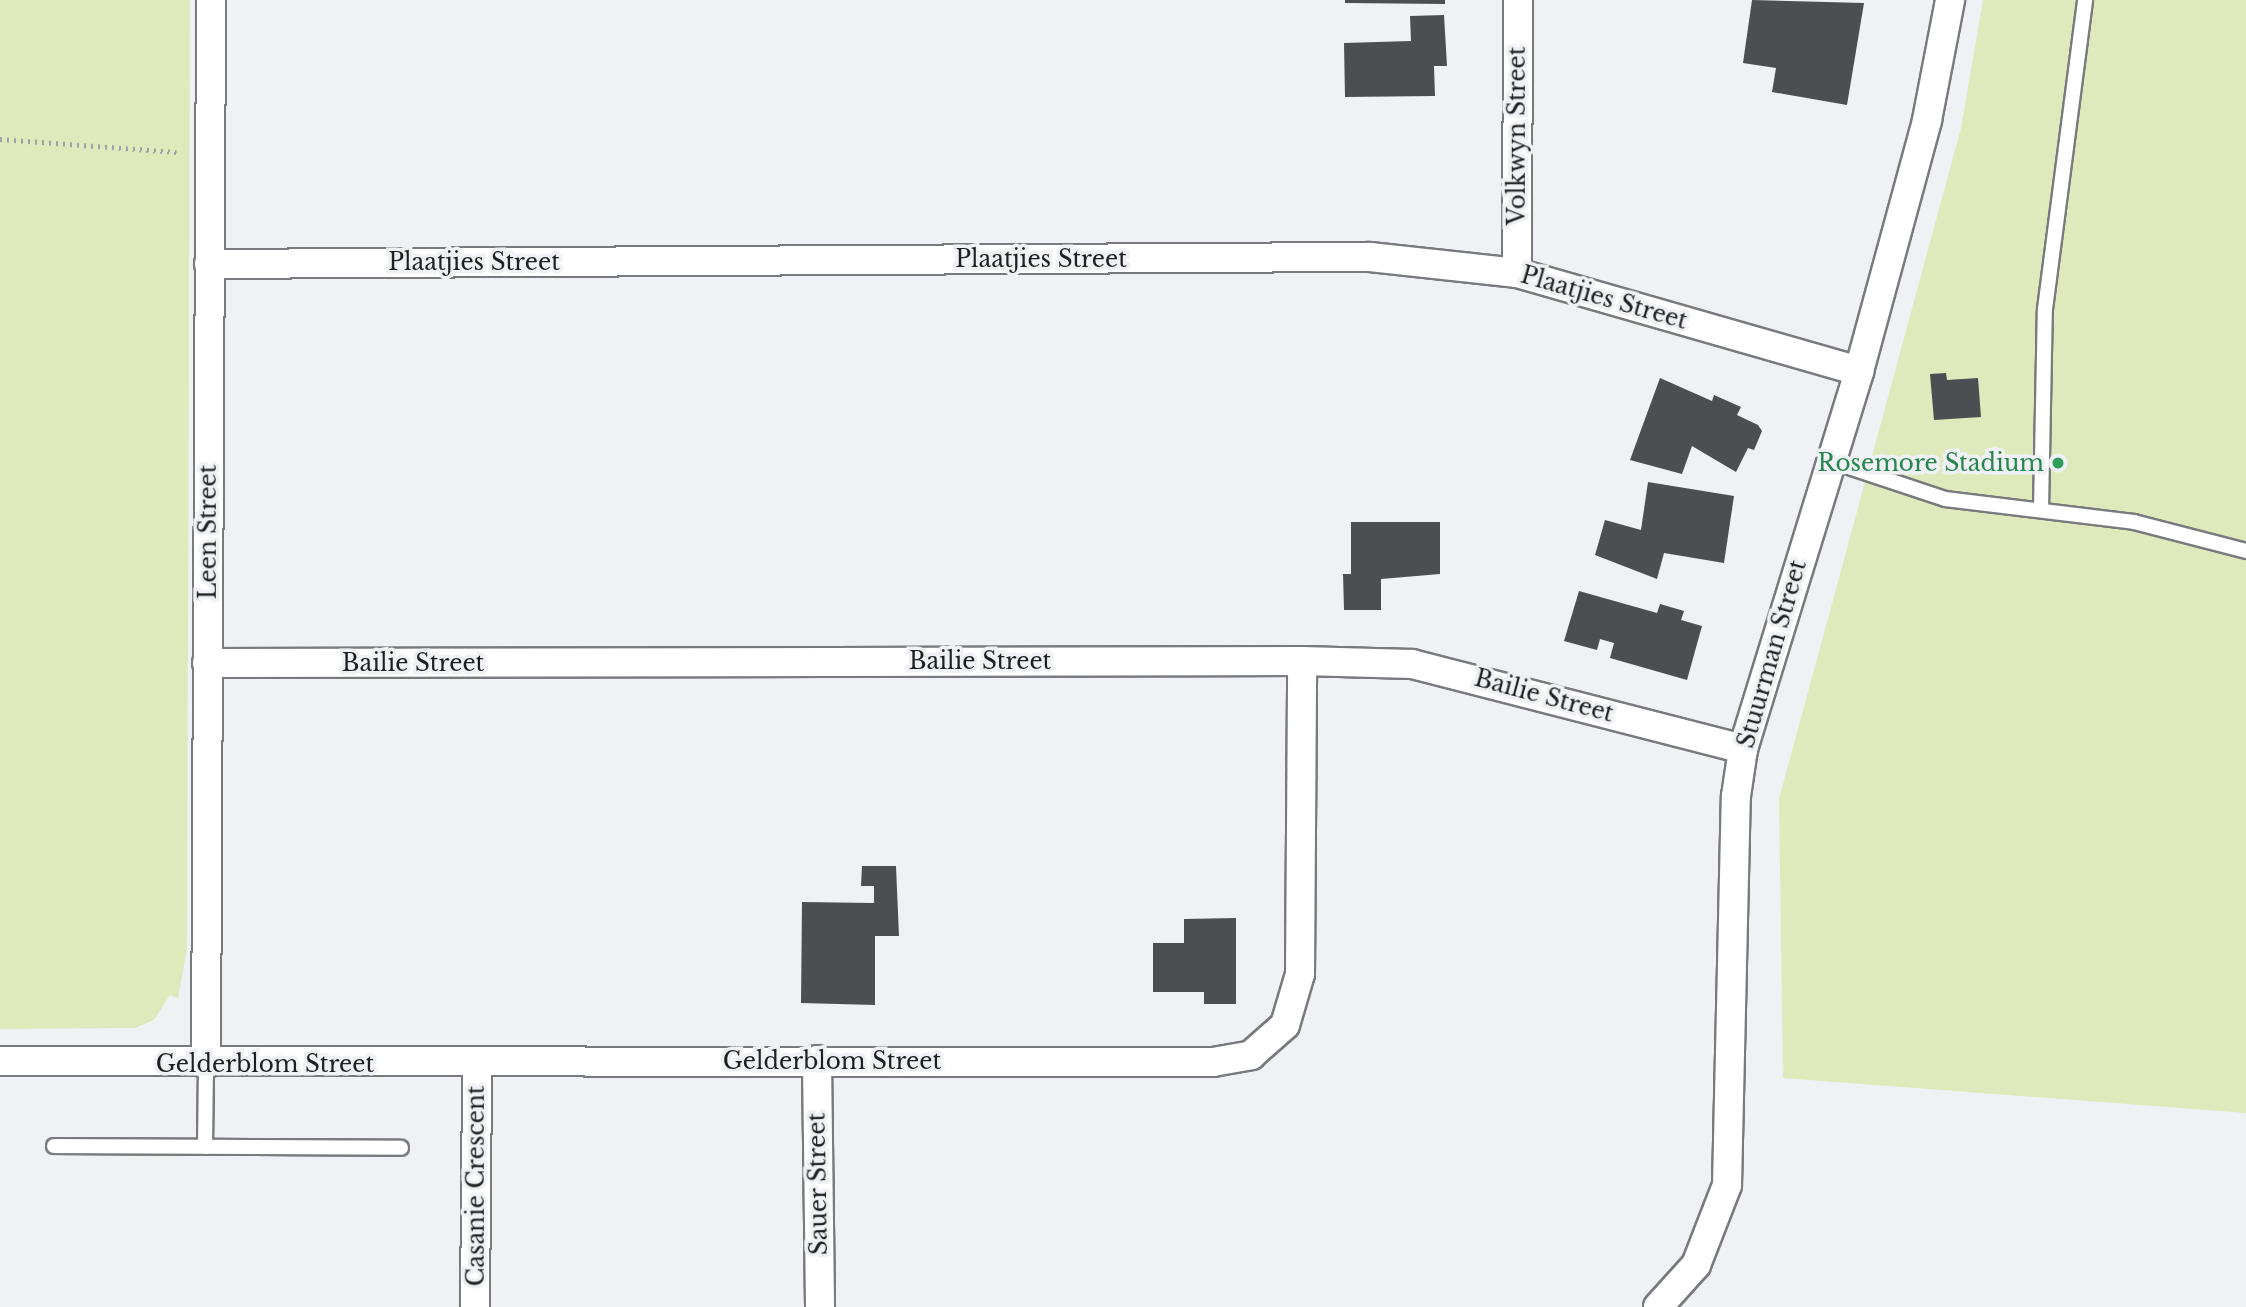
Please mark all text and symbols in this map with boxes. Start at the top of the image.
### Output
street label: Volkwyn Street [1503,47,1531,225]
street label: Plaatjies Street [955,245,1127,273]
street label: Plaatjies Street [388,248,560,276]
street label: Plaatjies Street [1518,261,1690,335]
place label: Rosemore Stadium [1818,449,2044,477]
marker: Rosemore Stadium [2050,455,2066,471]
street label: Leen Street [194,465,222,599]
street label: Stuurman Street [1732,557,1812,751]
street label: Bailie Street [909,647,1051,675]
street label: Bailie Street [342,649,484,677]
street label: Bailie Street [1472,664,1616,728]
street label: Gelderblom Street [723,1047,941,1075]
street label: Gelderblom Street [156,1050,374,1078]
street label: Casanie Crescent [462,1086,490,1286]
street label: Sauer Street [803,1112,833,1256]

